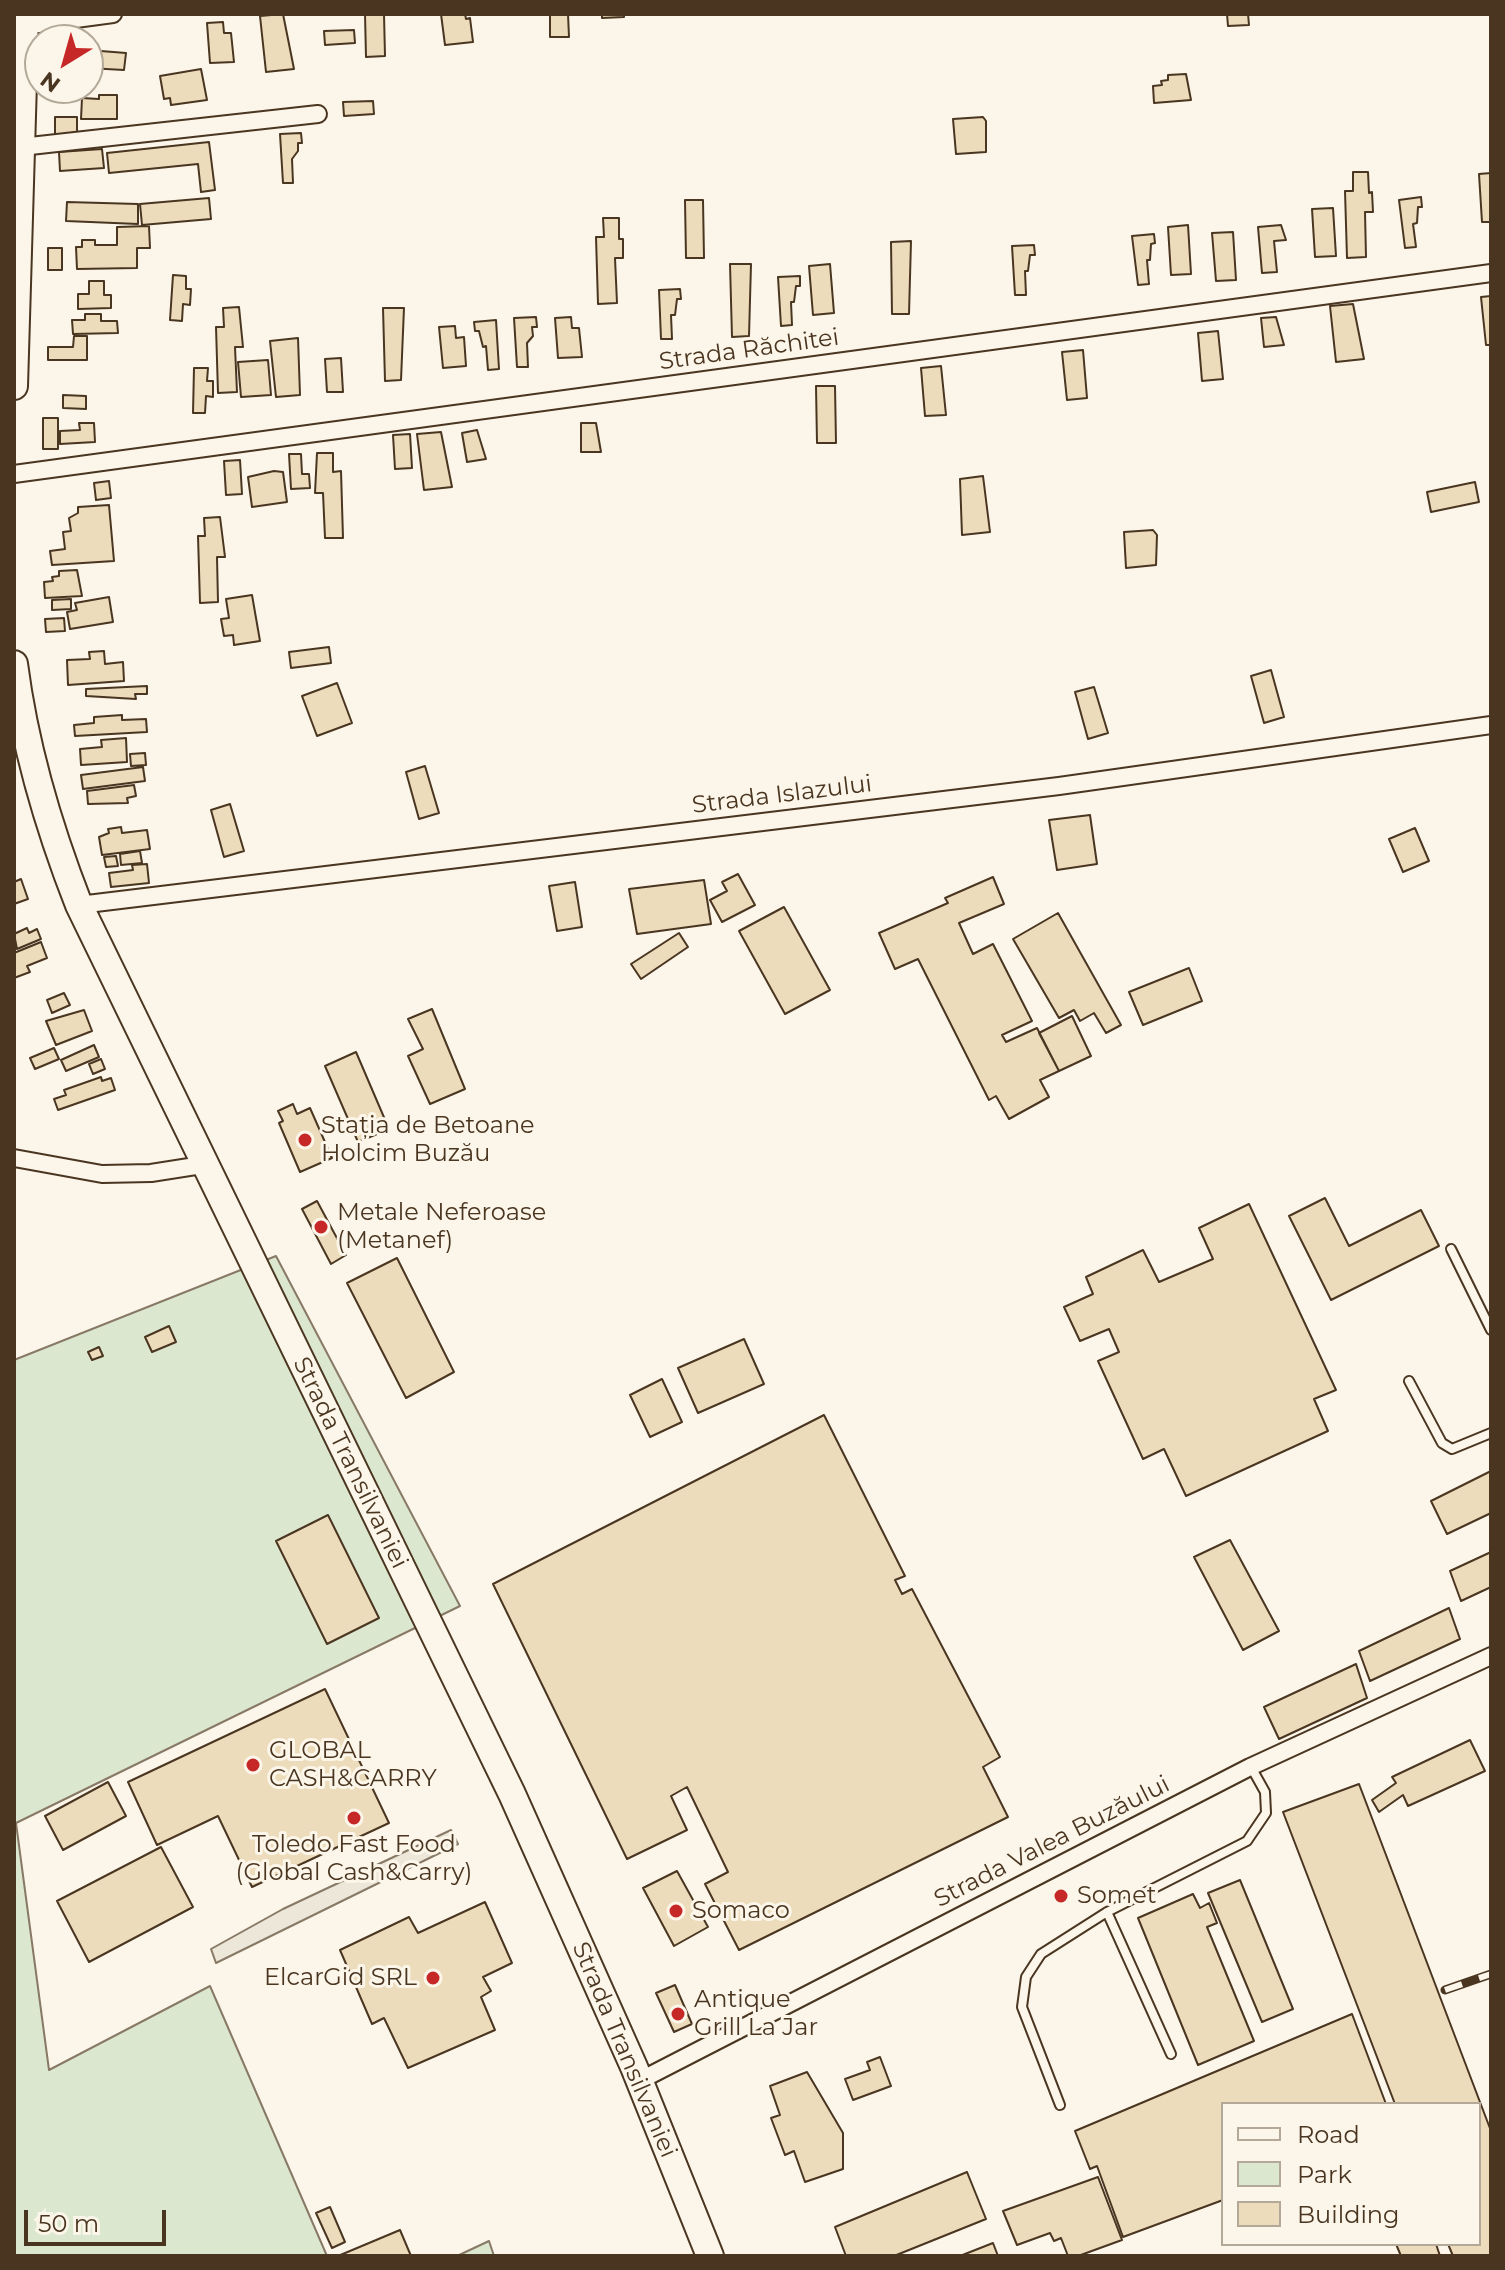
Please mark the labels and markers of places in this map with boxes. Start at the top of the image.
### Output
place label: Stația de Betoane Holcim Buzău [321,1112,535,1168]
marker: Stația de Betoane Holcim Buzău [296,1131,314,1149]
place label: Metale Neferoase (Metanef) [337,1199,546,1255]
marker: Metale Neferoase (Metanef) [312,1218,330,1236]
place label: GLOBAL CASH&CARRY [269,1737,437,1793]
marker: GLOBAL CASH&CARRY [244,1756,262,1774]
marker: Toledo Fast Food (Global Cash&Carry) [345,1809,363,1827]
place label: Toledo Fast Food (Global Cash&Carry) [236,1831,472,1887]
place label: Somet [1077,1882,1157,1910]
marker: Somet [1052,1887,1070,1905]
place label: Somaco [692,1897,790,1925]
marker: Somaco [667,1902,685,1920]
place label: ElcarGid SRL [264,1964,417,1992]
marker: ElcarGid SRL [424,1969,442,1987]
place label: Antique Grill La Jar [694,1986,818,2042]
marker: Antique Grill La Jar [669,2005,687,2023]

